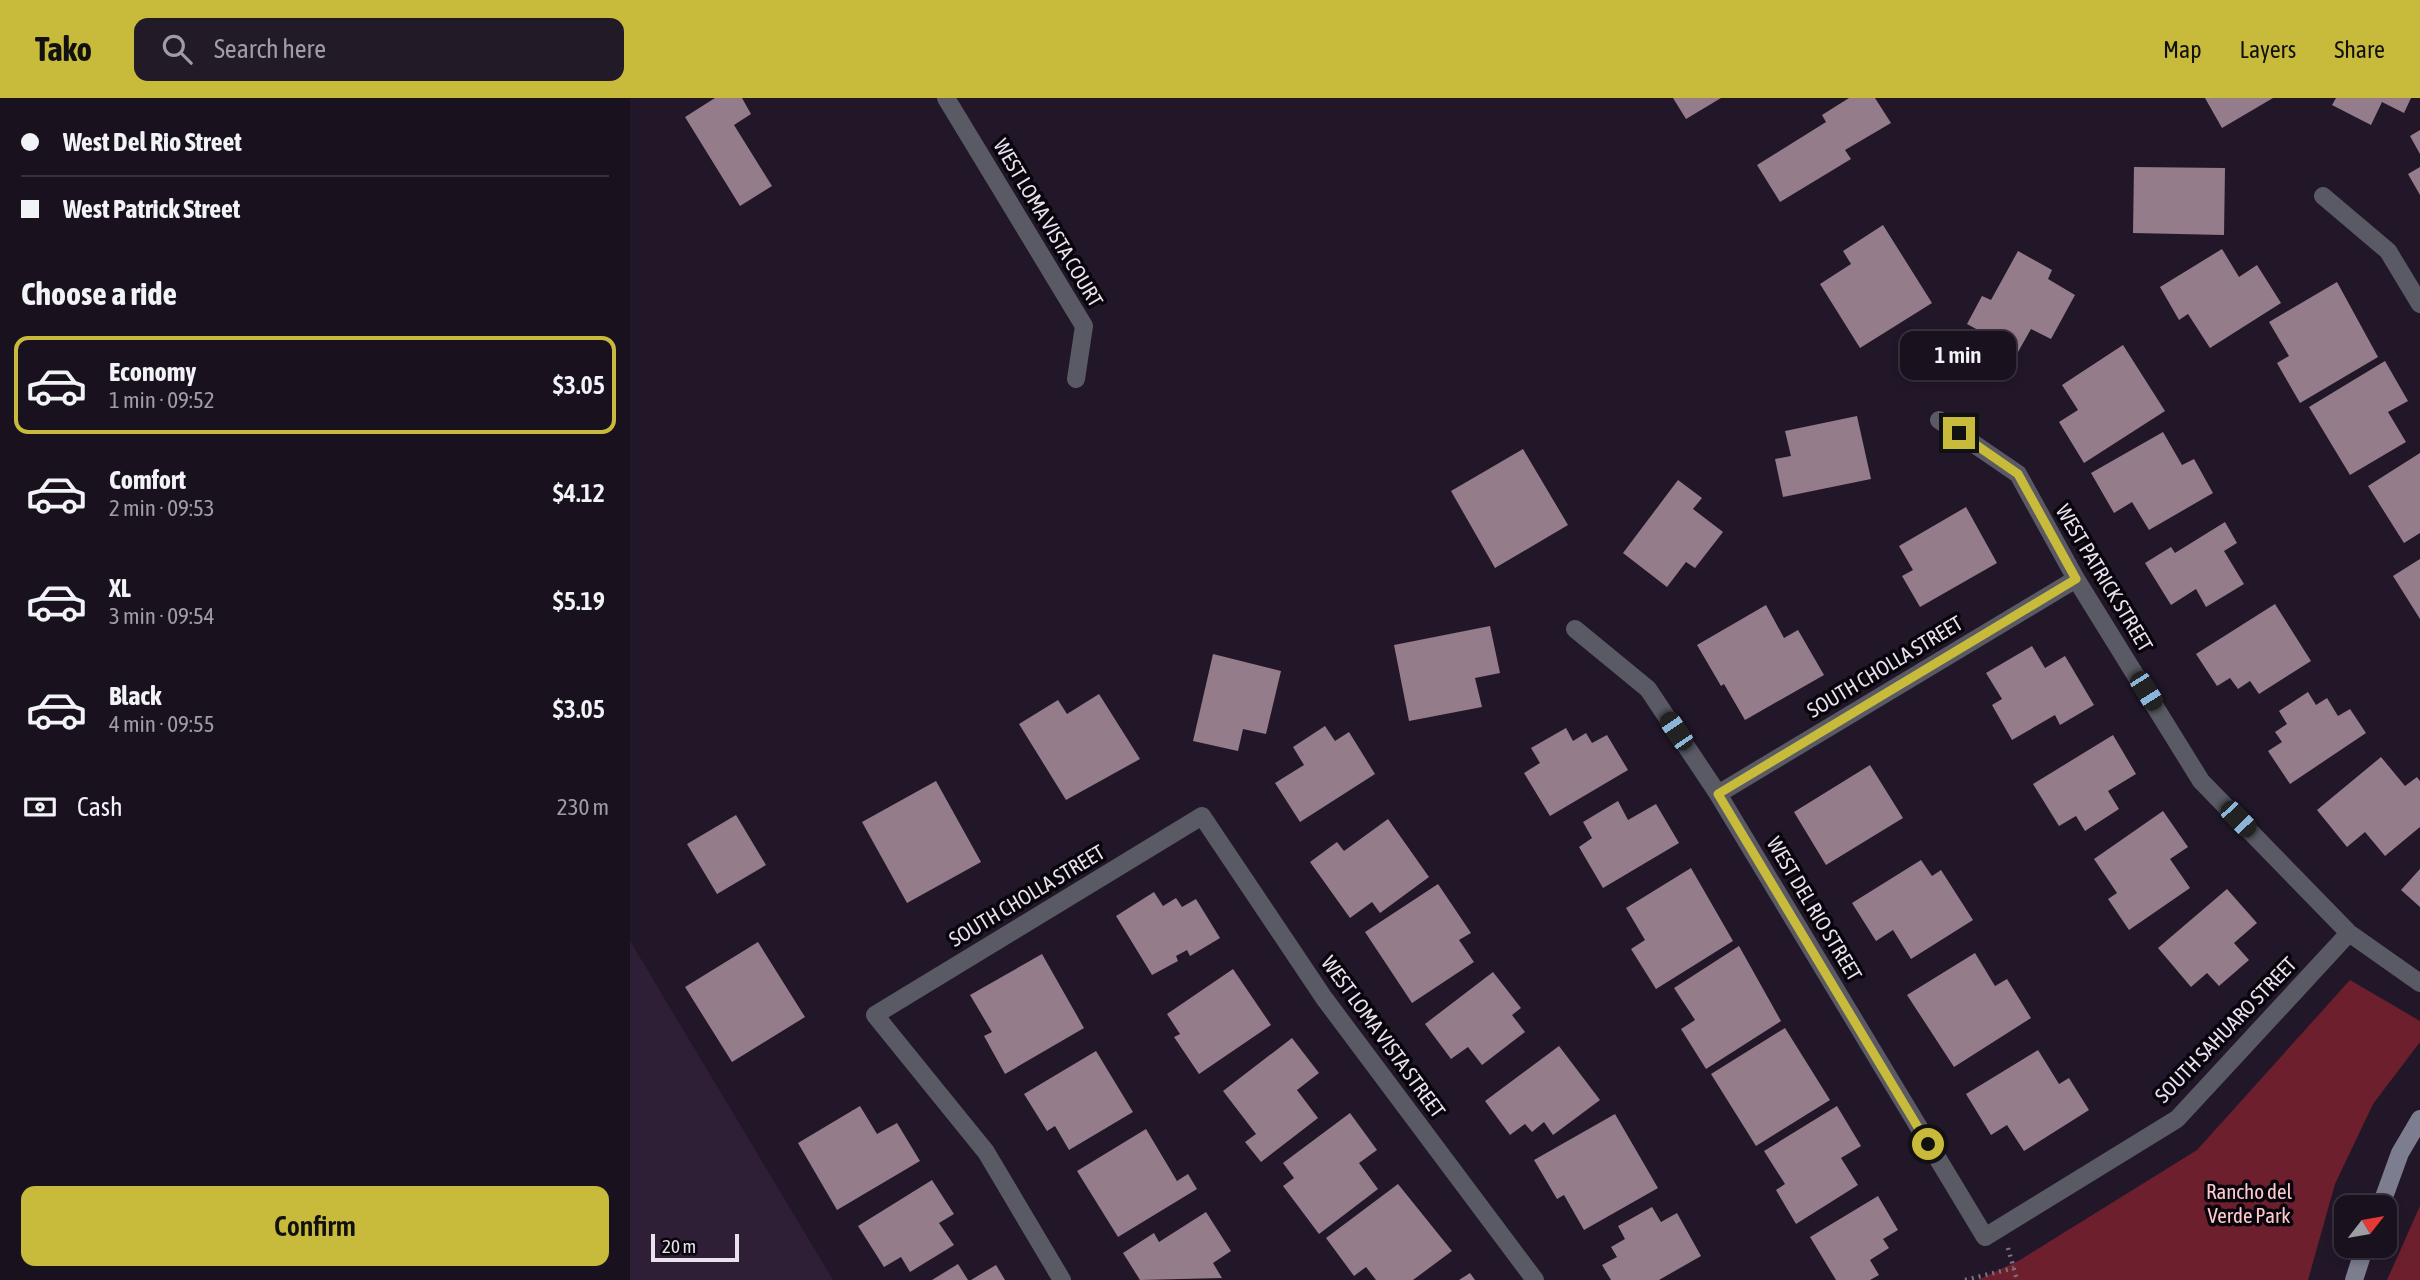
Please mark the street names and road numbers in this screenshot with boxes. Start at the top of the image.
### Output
street label: WEST LOMA VISTA COURT [989,134,1109,311]
street label: WEST PATRICK STREET [2051,500,2158,655]
street label: SOUTH CHOLLA STREET [1803,610,1966,722]
street label: WEST DEL RIO STREET [1762,832,1867,985]
street label: SOUTH CHOLLA STREET [945,839,1108,951]
street label: WEST LOMA VISTA STREET [1317,951,1451,1122]
street label: SOUTH SAHUARO STREET [2150,952,2301,1107]

